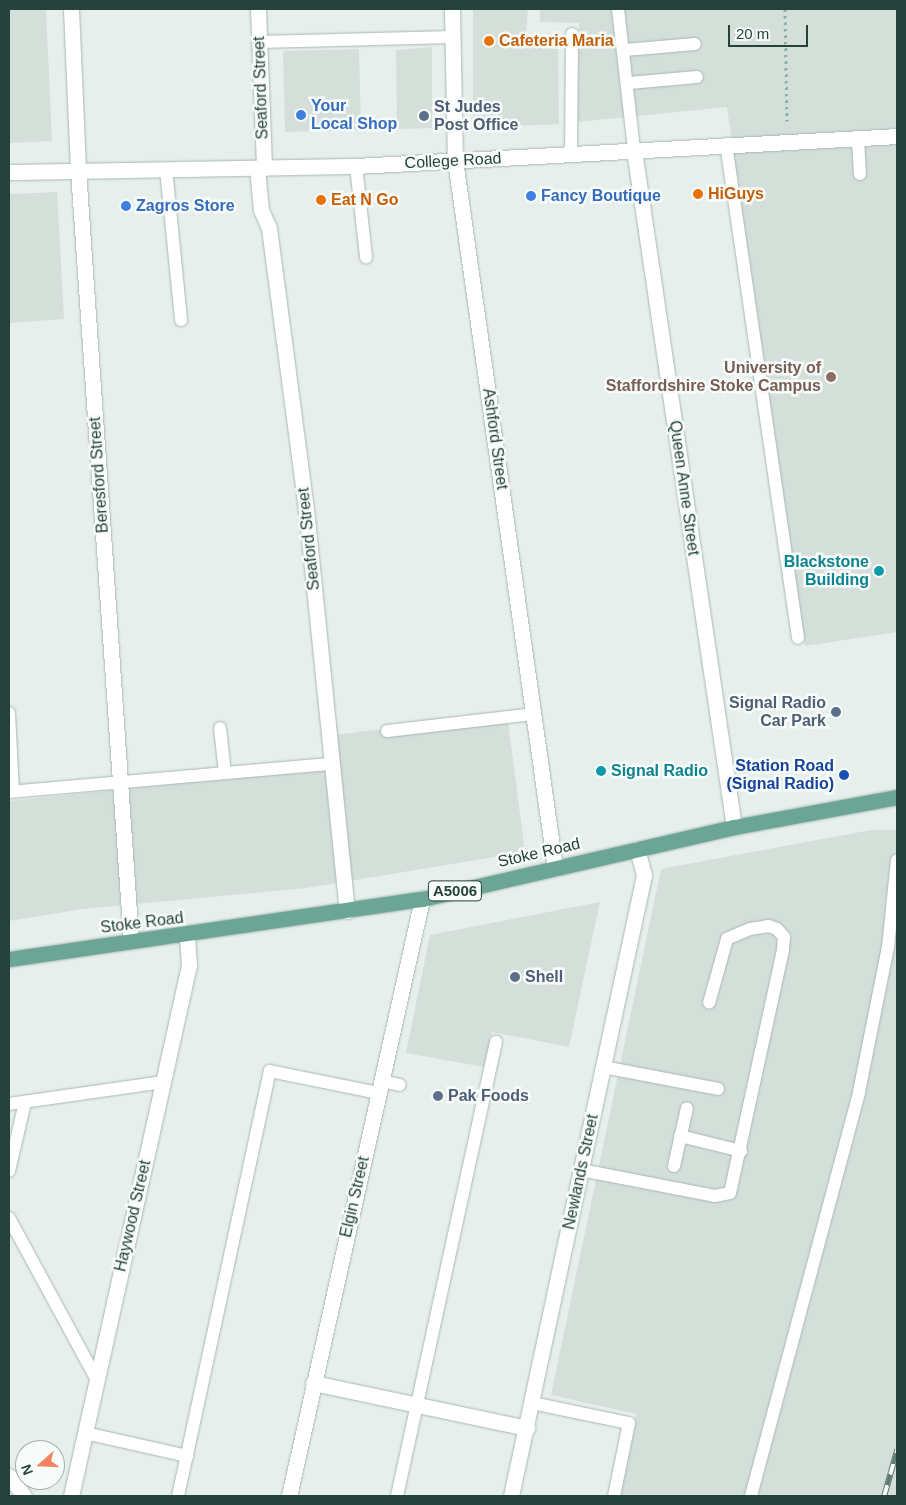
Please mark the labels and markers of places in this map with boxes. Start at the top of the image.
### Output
place label: Cafeteria Maria [499,31,614,51]
marker: Cafeteria Maria [483,35,495,47]
place label: Your Local Shop [311,96,397,134]
place label: St Judes Post Office [434,97,518,135]
marker: Your Local Shop [295,109,307,121]
marker: St Judes Post Office [418,110,430,122]
place label: HiGuys [708,184,764,204]
place label: Fancy Boutique [541,186,661,206]
marker: HiGuys [692,188,704,200]
place label: Eat N Go [331,190,399,210]
marker: Fancy Boutique [525,190,537,202]
marker: Eat N Go [315,194,327,206]
place label: Zagros Store [136,196,235,216]
marker: Zagros Store [120,200,132,212]
place label: University of Staffordshire Stoke Campus [606,358,821,396]
marker: University of Staffordshire Stoke Campus [825,371,837,383]
place label: Blackstone Building [784,552,869,590]
marker: Blackstone Building [873,565,885,577]
place label: Signal Radio Car Park [729,693,826,731]
marker: Signal Radio Car Park [830,706,842,718]
place label: Station Road (Signal Radio) [726,756,834,794]
place label: Signal Radio [611,761,708,781]
marker: Signal Radio [595,765,607,777]
marker: Station Road (Signal Radio) [838,769,850,781]
place label: Shell [525,967,563,987]
marker: Shell [509,971,521,983]
place label: Pak Foods [448,1086,529,1106]
marker: Pak Foods [432,1090,444,1102]

